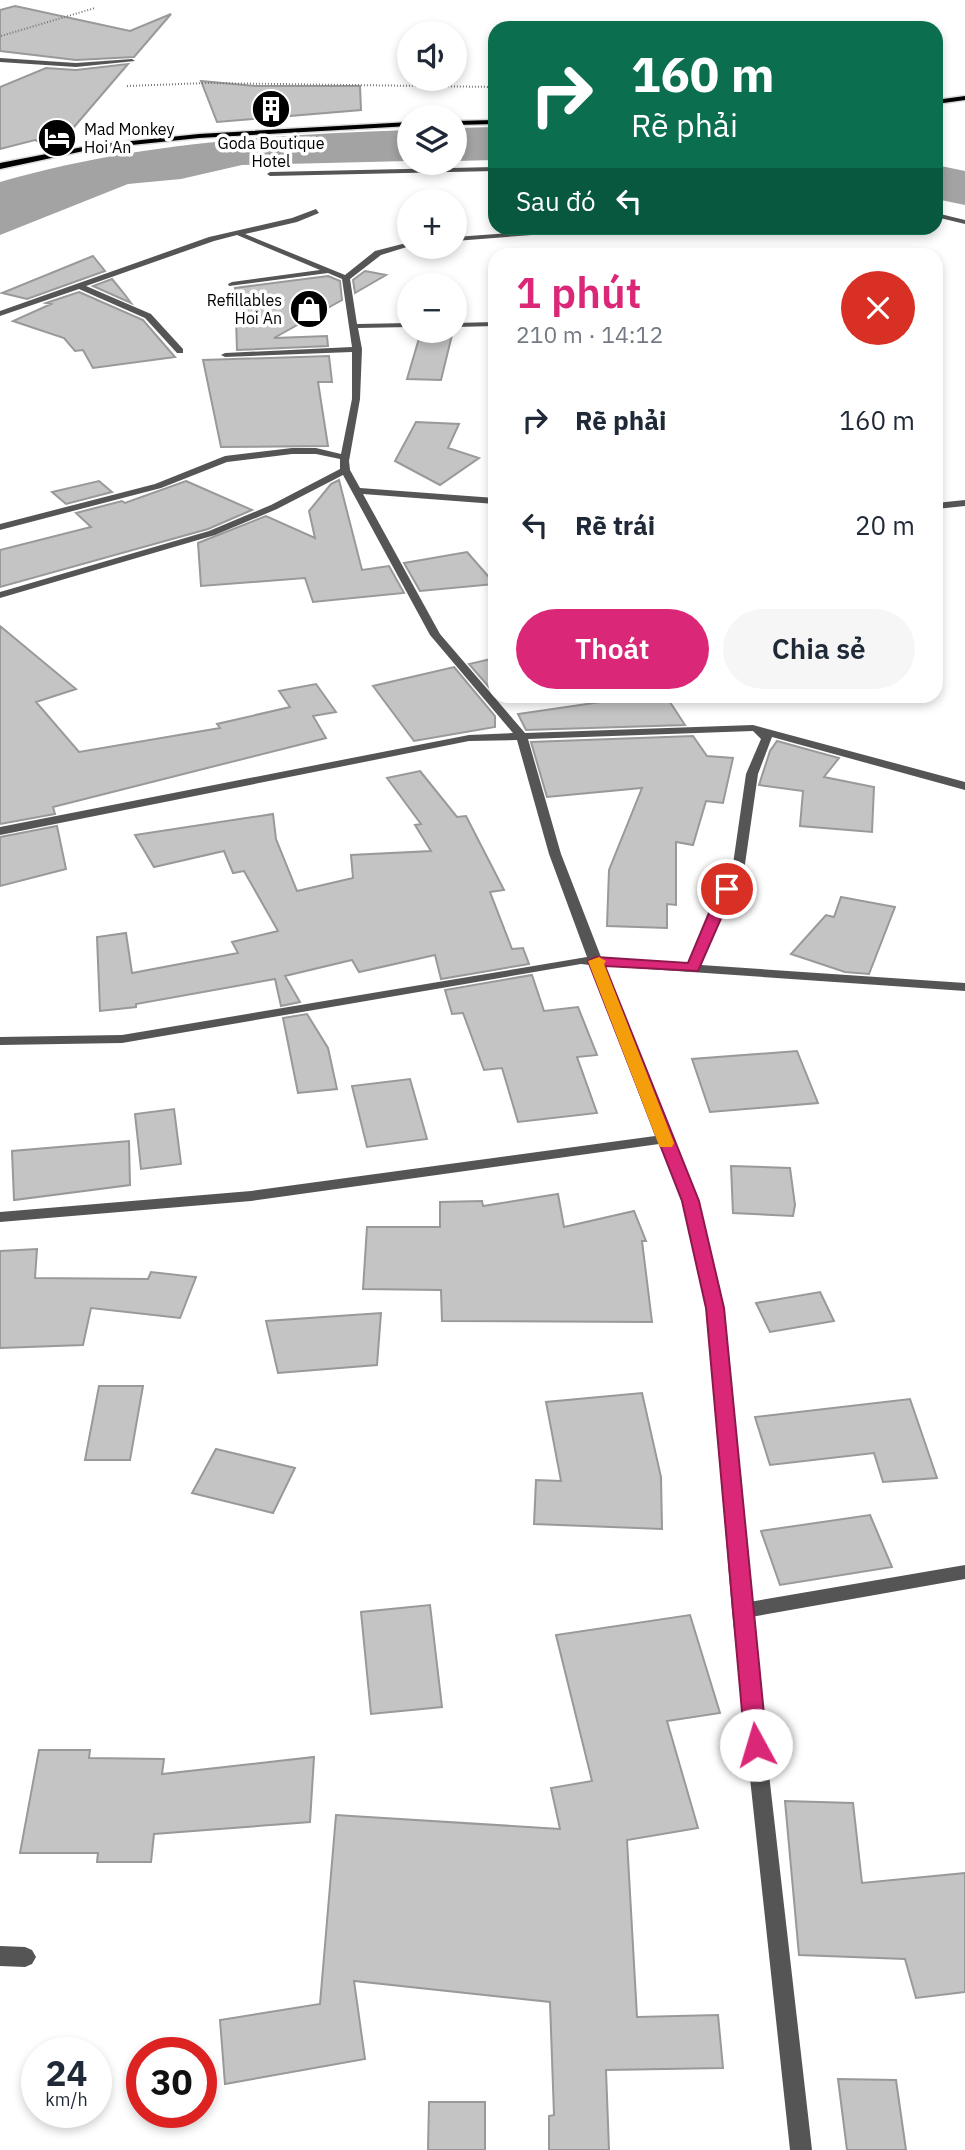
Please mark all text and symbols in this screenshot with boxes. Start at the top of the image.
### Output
map controls [397,21,467,343]
button: sound [397,21,467,91]
text: 160 m [631,42,775,105]
icon: right [516,49,607,140]
building icon: Goda Boutique Hotel [250,88,292,130]
text: Rẽ phải [631,104,738,146]
button: layers [397,105,467,175]
hotel icon: Mad Monkey Hoi An [36,117,78,159]
place label: Mad Monkey Hoi An [84,119,174,157]
place label: Goda Boutique Hotel [218,133,325,171]
icon: left [610,182,648,220]
text: Sau đó [516,184,596,218]
button: + [397,189,467,259]
text: 1 phút [516,265,641,320]
button: close [841,271,915,345]
button: − [397,273,467,343]
shop icon: Refillables Hoi An [288,288,330,330]
place label: Refillables Hoi An [207,290,282,328]
text: 210 m · 14:12 [516,319,663,349]
icon: right [516,401,554,439]
text: Rẽ phải [575,403,666,437]
text: 160 m [839,403,915,437]
icon: left [516,506,554,544]
text: Rẽ trái [575,508,655,542]
text: 20 m [855,508,915,542]
button: Thoát [516,609,709,689]
button: Chia sẻ [723,609,915,689]
pin [697,859,757,919]
icon: arrive [708,870,746,908]
position arrow [719,1708,793,1782]
speed limit sign: 30 [126,2037,217,2128]
text: 24 [45,2050,88,2096]
text: km/h [45,2088,88,2111]

